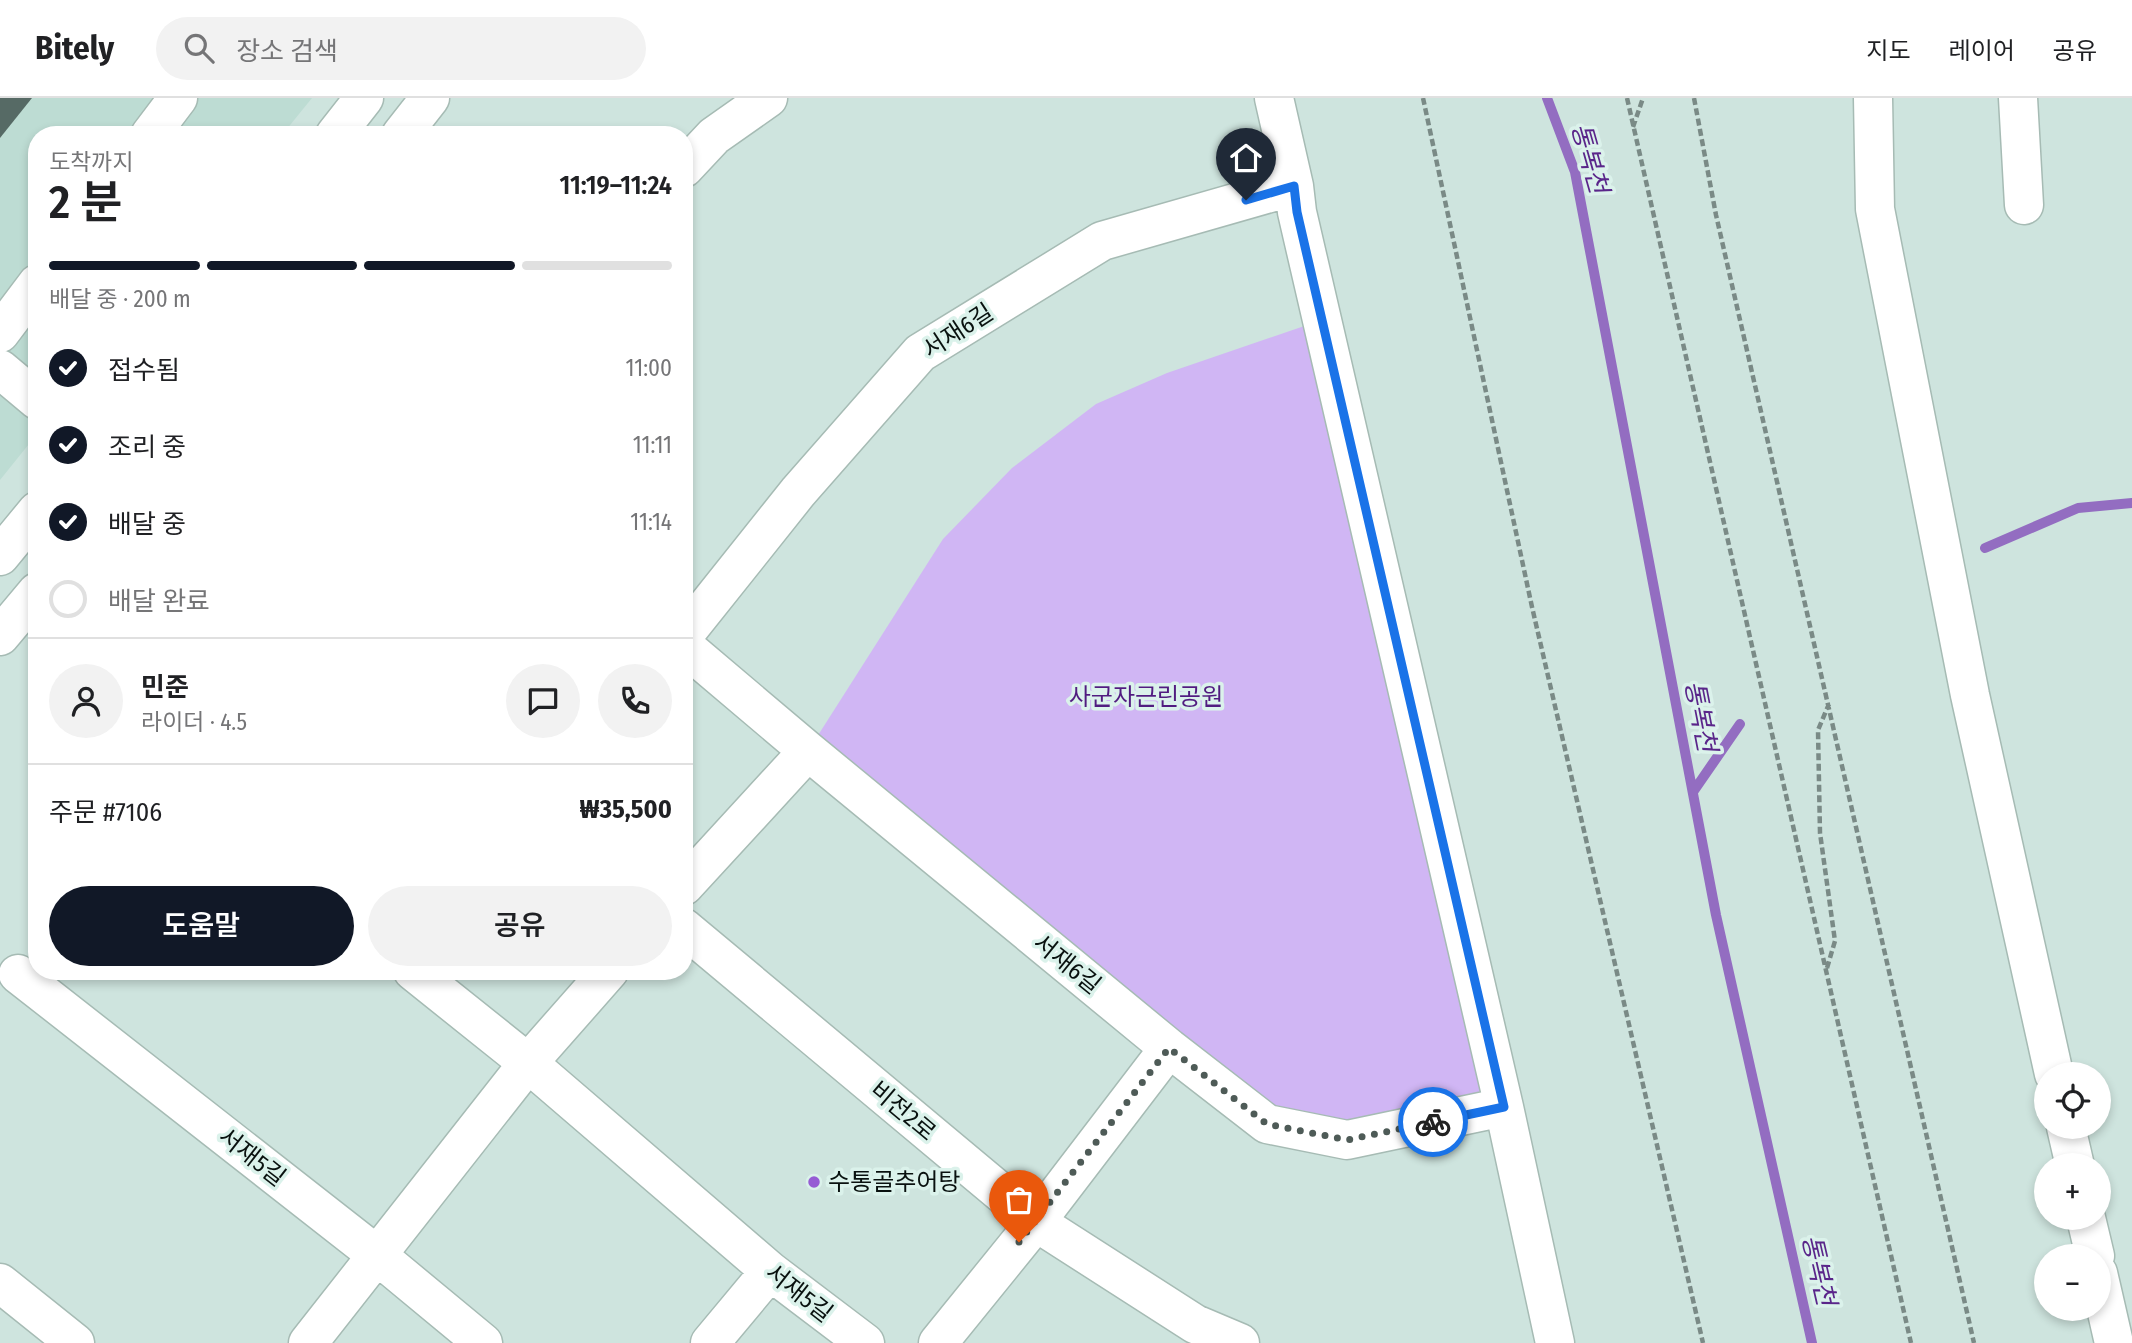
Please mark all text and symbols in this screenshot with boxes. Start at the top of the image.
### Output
search box [156,17,646,80]
text: Bitely [35,28,114,68]
icon: search [180,29,218,67]
text: 장소 검색 [236,36,338,67]
text: 지도 [1866,37,1911,65]
text: 레이어 [1949,37,2015,65]
text: 공유 [2053,37,2097,65]
water label: 통복천 [1565,119,1615,200]
pin [1216,128,1276,200]
icon: home [1227,139,1265,177]
text: 도착까지 [49,148,134,176]
text: 11:19–11:24 [560,170,672,201]
text: 2 분 [49,175,122,230]
text: 배달 중 · 200 m [49,285,191,313]
street label: 서재6길 [918,298,998,364]
icon: check [49,349,87,387]
text: 11:00 [626,354,672,382]
text: 접수됨 [108,355,180,386]
icon: check [49,426,87,464]
text: 11:11 [633,431,672,459]
text: 조리 중 [108,432,186,463]
icon: check [49,503,87,541]
text: 11:14 [630,508,672,536]
text: 배달 중 [108,509,186,540]
text: 배달 완료 [108,586,210,617]
button: person [49,664,123,738]
button: chat [506,664,580,738]
button: phone [598,664,672,738]
text: 민준 [141,672,189,703]
water label: 통복천 [1678,678,1723,757]
park label: 사군자근린공원 [1069,683,1223,711]
text: 라이더 · 4.5 [141,708,247,736]
text: ₩35,500 [580,794,672,825]
text: 주문 #7106 [49,797,162,828]
button: 도움말 [49,886,354,966]
button: 공유 [368,886,672,966]
street label: 서재6길 [1028,929,1106,999]
map controls [2034,1062,2111,1321]
button: locate [2034,1062,2111,1139]
street label: 비전2로 [865,1076,941,1146]
courier [1398,1087,1468,1157]
icon: bike [1414,1103,1452,1141]
street label: 서재5길 [213,1122,291,1192]
button: + [2034,1153,2111,1230]
place label: 수통골추어탕 [828,1168,960,1196]
pin [989,1170,1049,1242]
marker: 수통골추어탕 [806,1174,822,1190]
icon: bag [1000,1181,1038,1219]
water label: 통복천 [1795,1232,1842,1312]
button: − [2034,1244,2111,1321]
street label: 서재5길 [760,1258,838,1328]

